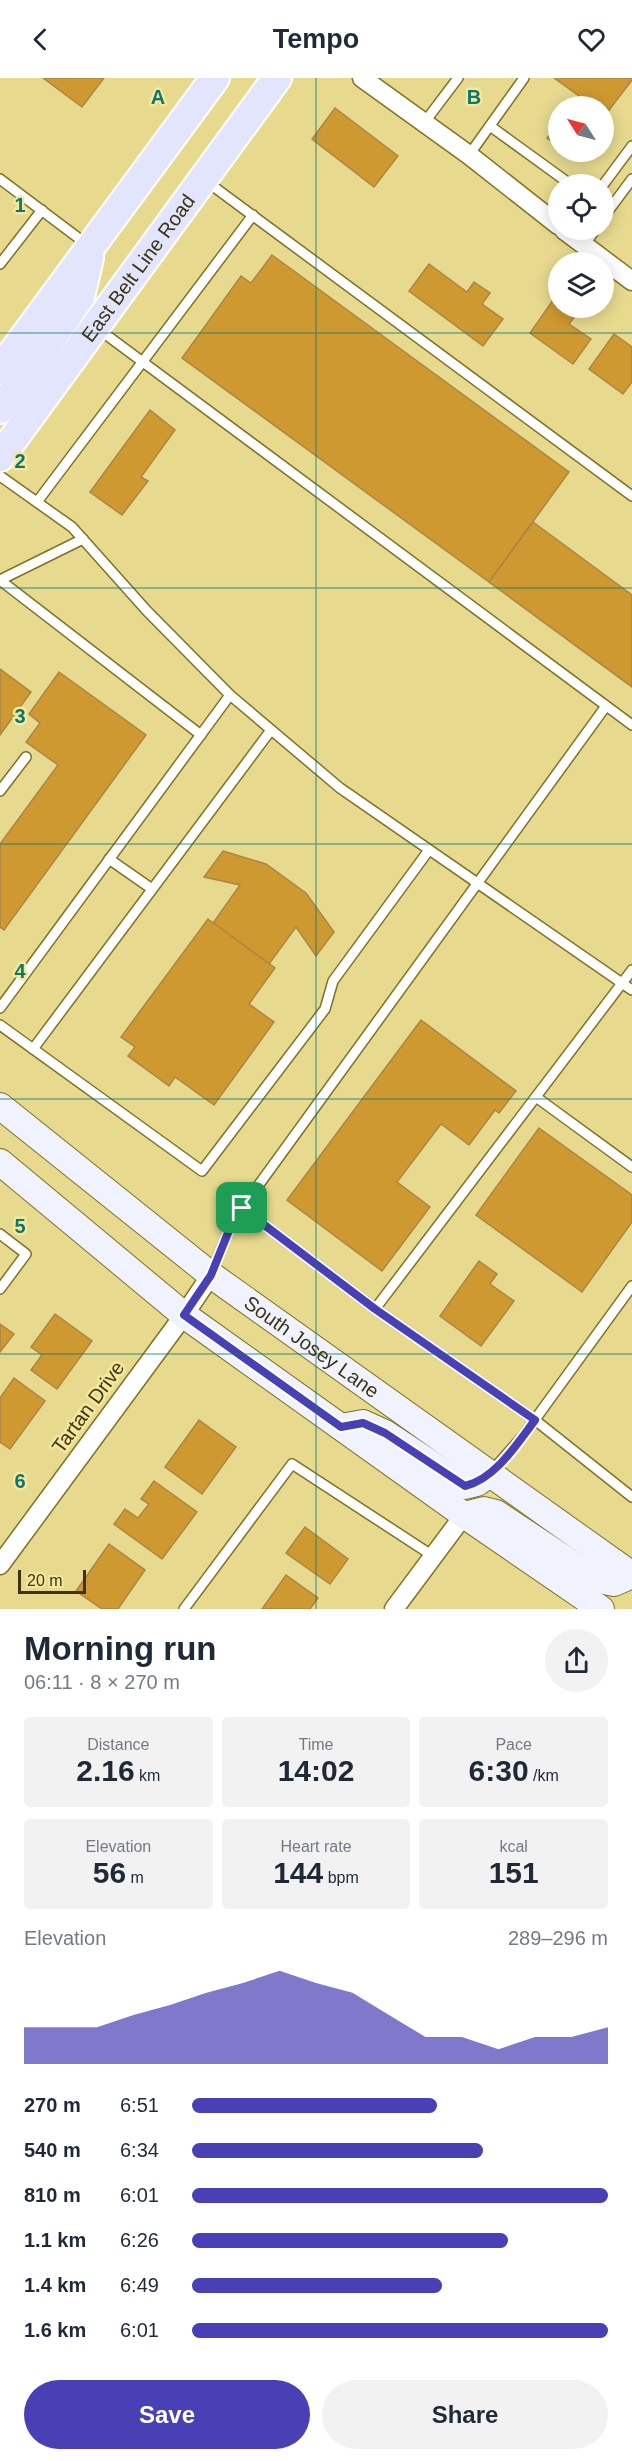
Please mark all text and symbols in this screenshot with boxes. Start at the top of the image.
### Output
icon: back [24,23,57,56]
icon: heart [575,23,608,56]
text: Tempo [273,24,359,54]
text: A [151,86,165,108]
text: B [467,86,481,108]
north arrow [548,96,614,162]
map controls [548,96,614,318]
button: locate [548,174,614,240]
street label: East Belt Line Road [77,190,199,346]
text: 1 [14,194,26,216]
button: layers [548,252,614,318]
text: 2 [14,450,26,472]
text: 3 [14,705,26,727]
text: 4 [14,960,26,982]
pin [216,1182,267,1233]
icon: arrive [225,1191,258,1224]
text: 5 [14,1215,26,1237]
street label: South Josey Lane [240,1291,383,1402]
street label: Tartan Drive [47,1357,129,1457]
text: 6 [14,1470,26,1492]
scale bar [18,1567,86,1594]
text: 20 m [27,1572,63,1589]
button: share [545,1629,608,1692]
text: Morning run [24,1630,216,1667]
text: 06:11 · 8 × 270 m [24,1671,180,1693]
text: Distance [87,1736,149,1753]
text: Time [299,1736,333,1753]
text: Pace [495,1736,532,1753]
text: 2.16 [76,1754,135,1787]
text: 14:02 [278,1754,354,1787]
text: 6:30 [469,1754,529,1787]
text: km [135,1767,160,1784]
text: /km [529,1767,559,1784]
text: Elevation [85,1838,151,1855]
text: Heart rate [280,1838,352,1855]
text: kcal [499,1838,528,1855]
text: 56 [93,1856,126,1889]
text: 144 [273,1856,323,1889]
text: 151 [489,1856,539,1889]
text: m [126,1869,144,1886]
text: bpm [323,1869,359,1886]
text: Elevation [24,1927,106,1949]
text: 289–296 m [508,1927,608,1949]
text: 270 m [24,2094,81,2116]
text: 6:51 [120,2094,159,2116]
text: 540 m [24,2139,81,2161]
text: 6:34 [120,2139,159,2161]
text: 810 m [24,2184,81,2206]
text: 6:01 [120,2184,159,2206]
text: 1.1 km [24,2229,86,2251]
text: 6:26 [120,2229,159,2251]
text: 1.4 km [24,2274,86,2296]
text: 6:49 [120,2274,159,2296]
text: 1.6 km [24,2319,86,2341]
text: 6:01 [120,2319,159,2341]
button: Save [24,2380,310,2449]
button: Share [322,2380,608,2449]

